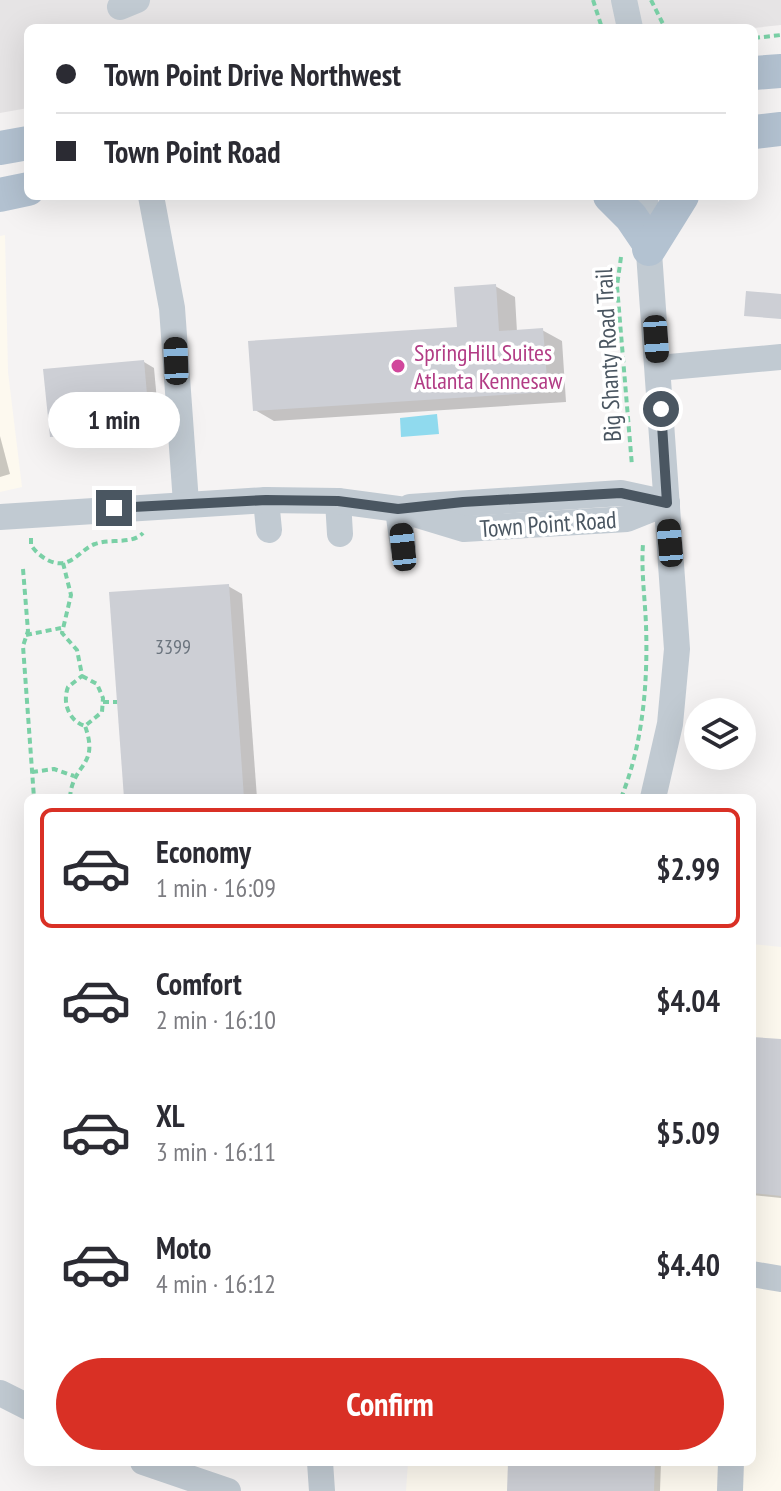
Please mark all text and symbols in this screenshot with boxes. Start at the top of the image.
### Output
text: Town Point Drive Northwest [104,55,401,94]
text: Town Point Road [104,132,281,171]
street label: Big Shanty Road Trail [588,267,628,443]
car [642,314,670,364]
car [163,337,189,385]
place label: SpringHill Suites Atlanta Kennesaw [414,337,563,396]
marker: SpringHill Suites Atlanta Kennesaw [389,357,407,375]
route start [643,391,679,427]
callout: 1 min [48,392,180,448]
text: 1 min [88,403,140,436]
route end [96,490,132,526]
street label: Town Point Road [479,504,617,544]
car [656,518,684,568]
car [389,522,417,572]
house number: 3399 [155,634,191,660]
map controls [684,698,756,770]
button: layers [684,698,756,770]
icon: car [60,832,132,904]
text: Economy [156,832,251,871]
text: $2.99 [656,849,720,888]
text: 1 min · 16:09 [156,871,276,904]
icon: car [60,964,132,1036]
text: Comfort [156,964,242,1003]
text: $4.04 [656,981,720,1020]
text: 2 min · 16:10 [156,1003,276,1036]
icon: car [60,1096,132,1168]
text: XL [156,1096,185,1135]
text: $5.09 [656,1113,720,1152]
text: 3 min · 16:11 [156,1135,276,1168]
icon: car [60,1228,132,1300]
text: Moto [156,1228,211,1267]
text: $4.40 [656,1245,720,1284]
text: 4 min · 16:12 [156,1267,276,1300]
button: Confirm [56,1358,724,1450]

